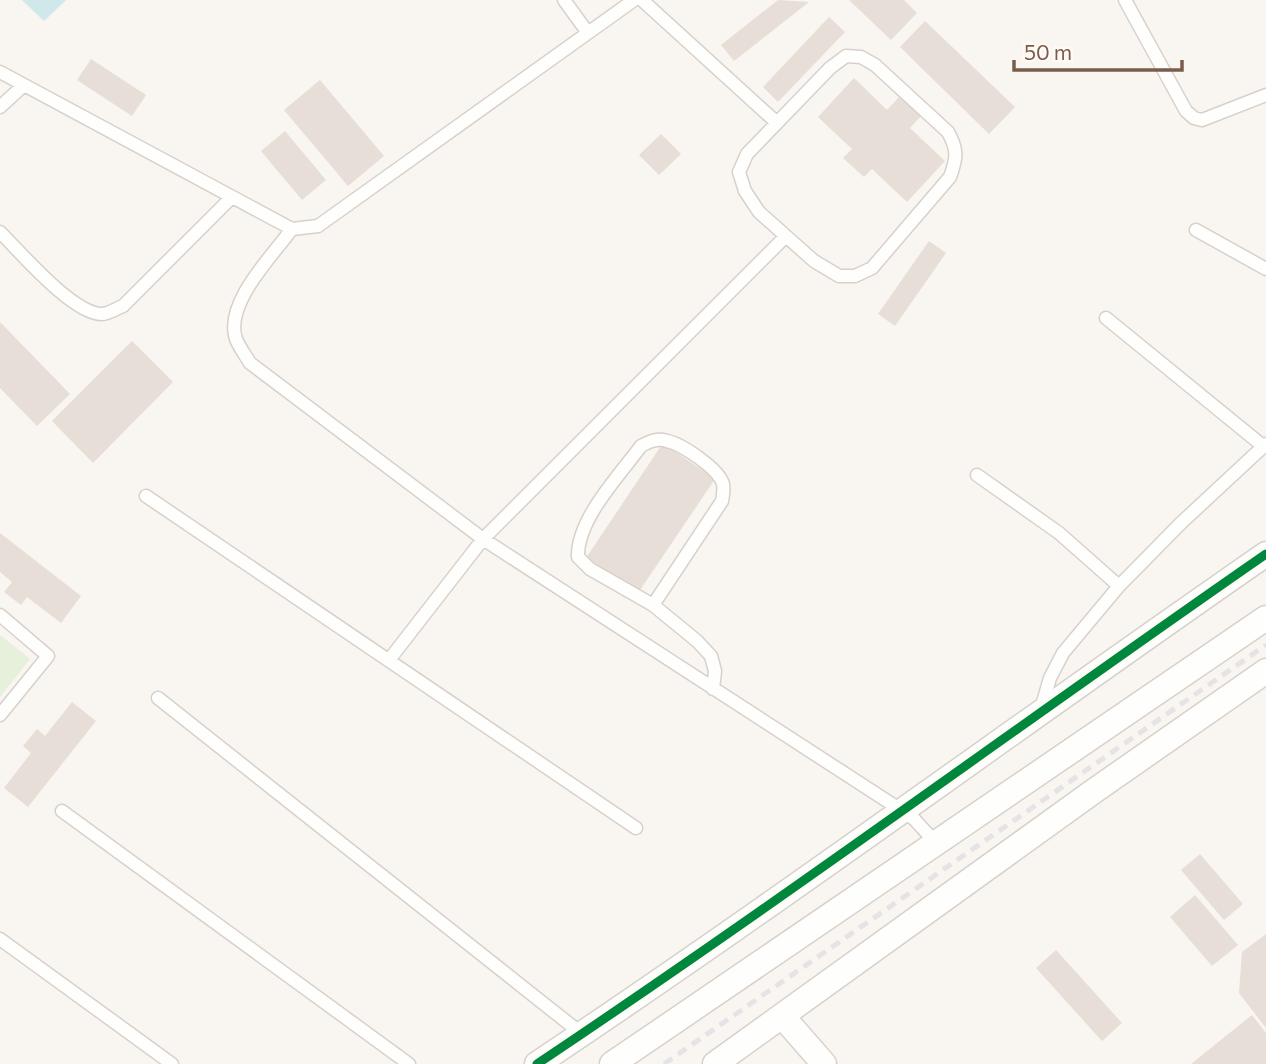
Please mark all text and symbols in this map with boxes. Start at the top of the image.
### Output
scale bar [1014,28,1182,72]
text: 50 m [1024,39,1072,64]

